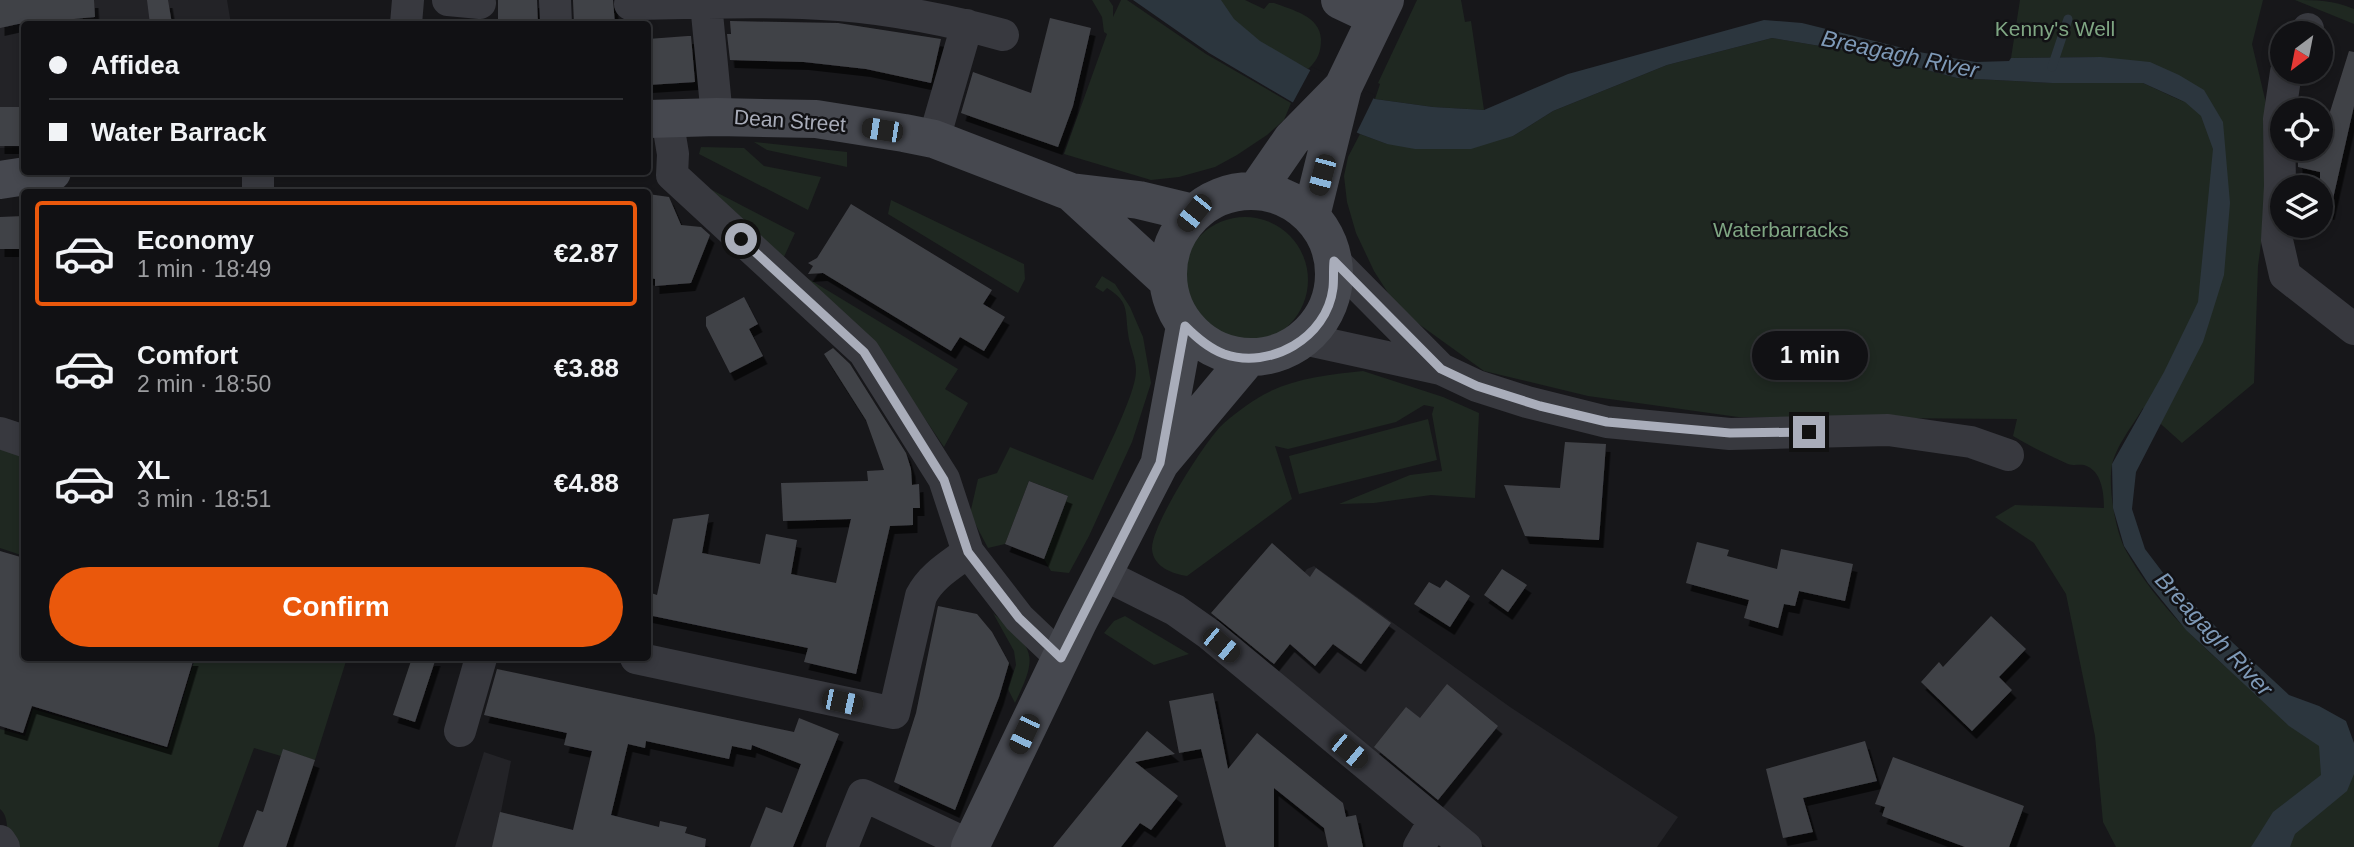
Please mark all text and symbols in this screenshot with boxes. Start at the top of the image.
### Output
park label: Kenny's Well [1995,17,2115,40]
north arrow [2270,21,2333,84]
map controls [2270,21,2333,238]
water label: Breagagh River [1819,25,1982,84]
text: Affidea [91,50,179,80]
button: locate [2270,98,2333,161]
street label: Dean Street [733,105,847,136]
car [860,116,905,144]
text: Water Barrack [91,117,266,147]
car [1307,152,1338,198]
button: layers [2270,175,2333,238]
car [1173,190,1216,236]
park label: Waterbarracks [1713,218,1849,241]
icon: car [53,222,116,285]
route start [725,223,757,255]
text: Economy [137,225,254,255]
text: €2.87 [554,238,619,268]
text: 1 min · 18:49 [137,256,271,282]
callout: 1 min [1751,330,1867,380]
icon: car [53,337,116,400]
text: Comfort [137,340,238,370]
text: 1 min [1780,342,1840,368]
text: €3.88 [554,353,619,383]
text: 2 min · 18:50 [137,371,271,397]
route end [1793,416,1825,448]
icon: car [53,452,116,515]
text: XL [137,455,170,485]
text: €4.88 [554,468,619,498]
text: 3 min · 18:51 [137,486,271,512]
button: Confirm [49,567,623,647]
water label: Breagagh River [2150,567,2279,702]
car [1199,623,1244,667]
car [820,687,865,717]
car [1006,711,1043,757]
car [1327,729,1372,773]

